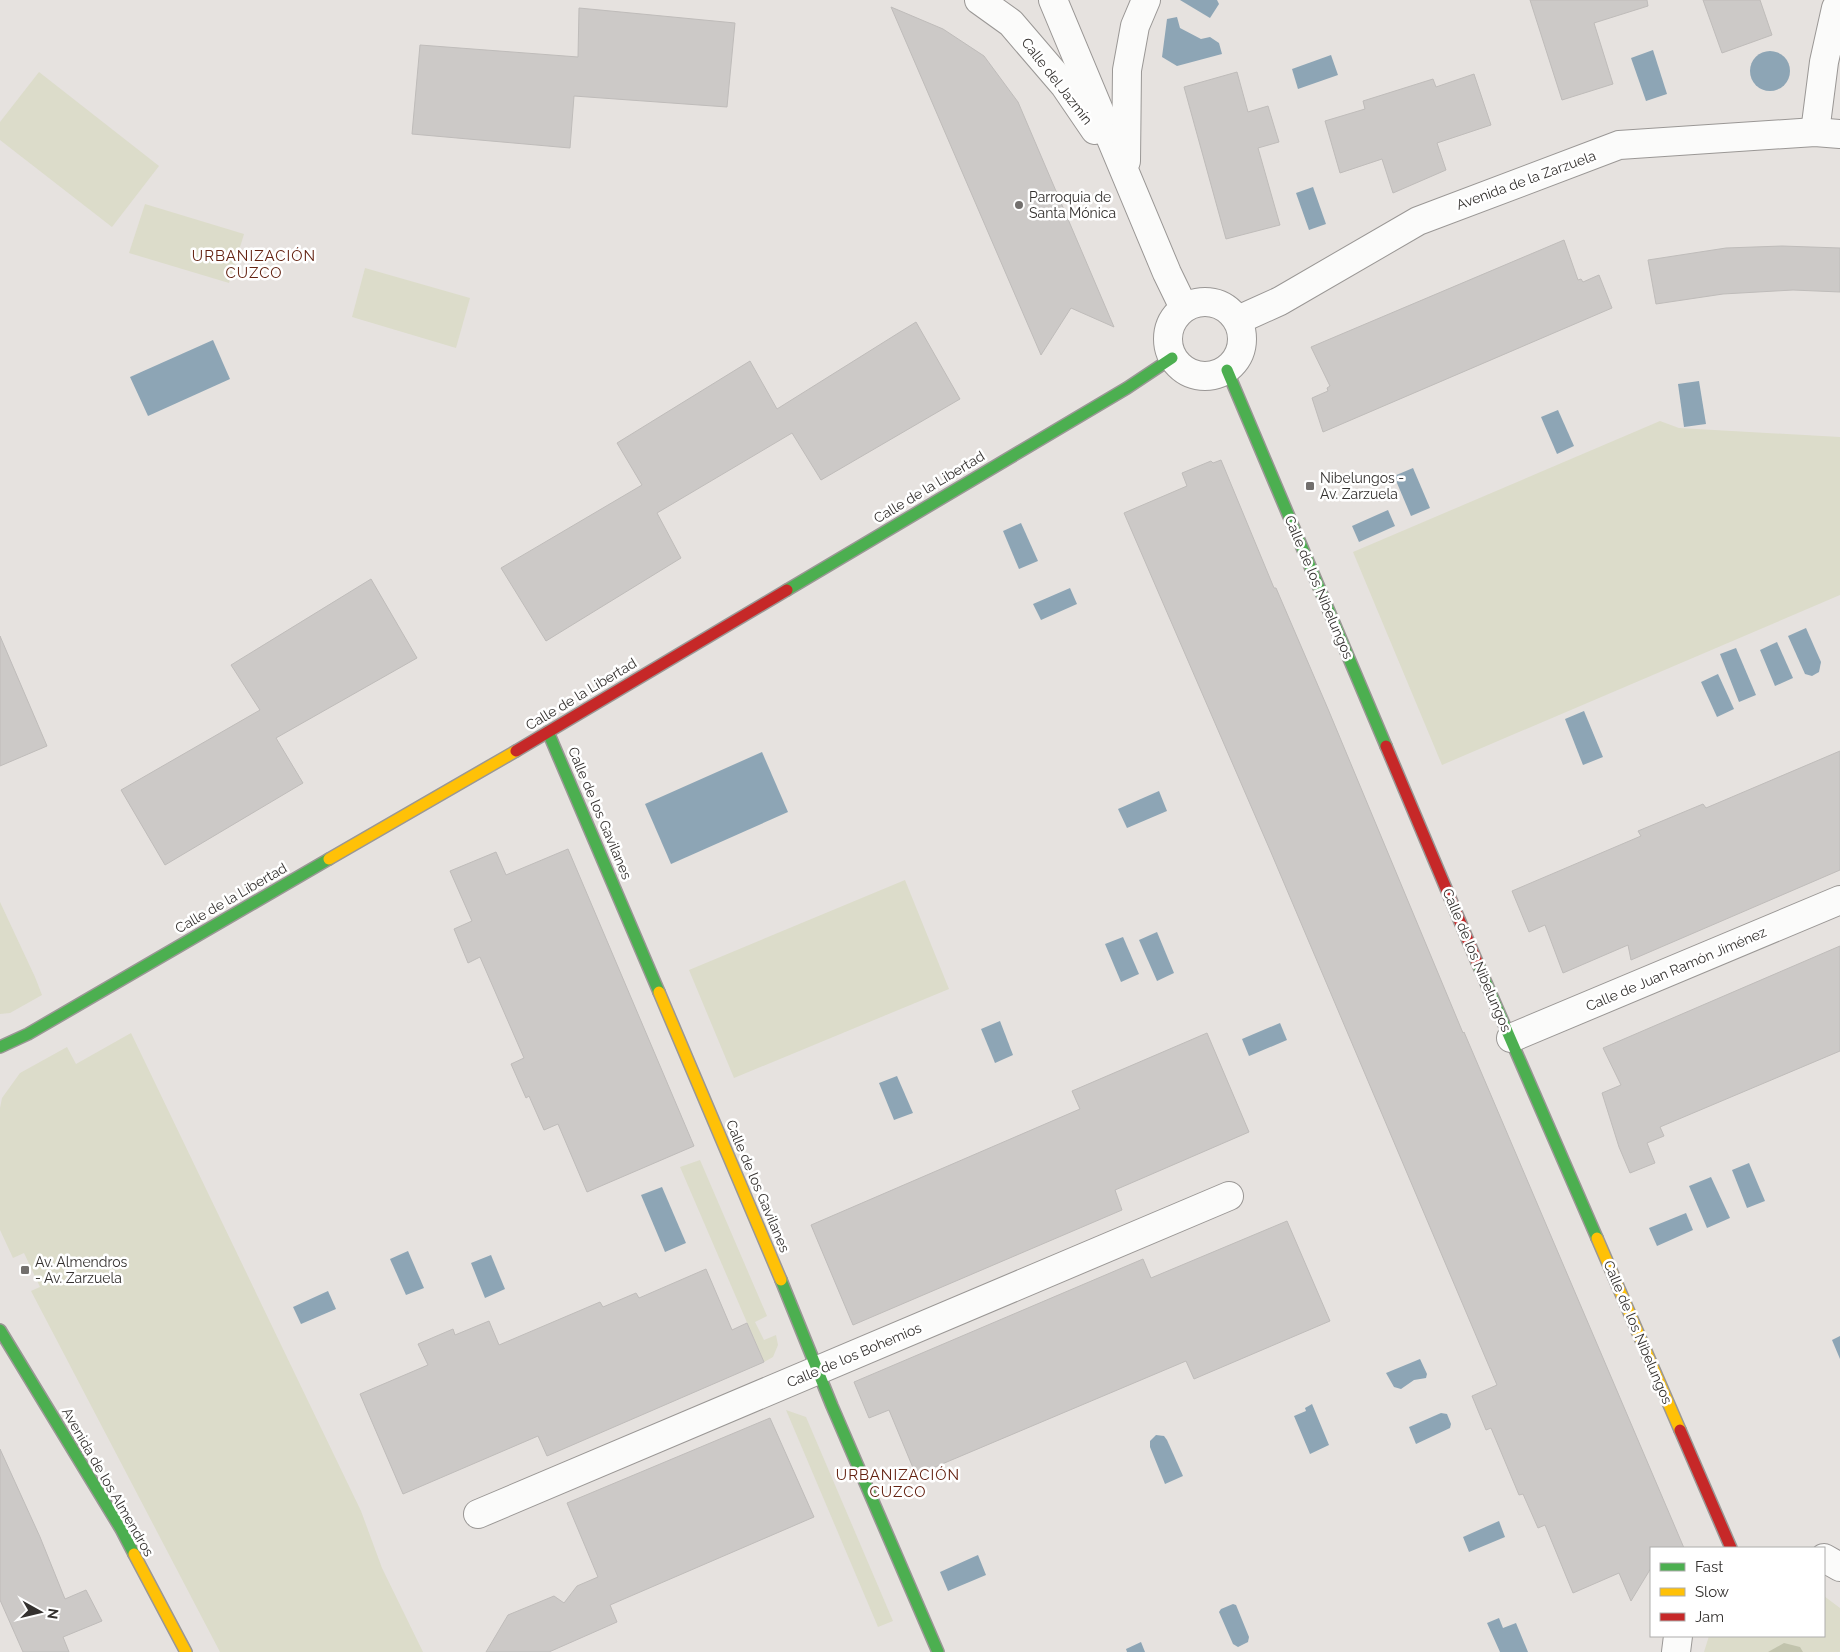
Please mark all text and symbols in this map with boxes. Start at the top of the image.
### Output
street label: Calle del Jazmín [1018,35,1096,127]
street label: Avenida de la Zarzuela [1454,147,1598,213]
place label: Parroquia de Santa Mónica [1029,189,1116,221]
marker: Parroquia de Santa Mónica [1013,199,1025,211]
district label: URBANIZACIÓN CUZCO [192,247,316,282]
street label: Calle de la Libertad [871,448,987,526]
place label: Nibelungos - Av. Zarzuela [1320,470,1404,502]
marker: Nibelungos - Av. Zarzuela [1304,480,1316,492]
street label: Calle de los Nibelungos [1281,513,1357,661]
street label: Calle de la Libertad [523,655,639,733]
street label: Calle de los Gavilanes [565,744,635,882]
street label: Calle de la Libertad [172,860,290,936]
street label: Calle de los Nibelungos [1439,886,1515,1034]
street label: Calle de Juan Ramón Jiménez [1583,924,1769,1014]
street label: Calle de los Gavilanes [723,1117,793,1255]
place label: Av. Almendros - Av. Zarzuela [35,1254,128,1286]
street label: Calle de los Nibelungos [1600,1258,1676,1406]
marker: Av. Almendros - Av. Zarzuela [19,1264,31,1276]
street label: Calle de los Bohemios [784,1319,924,1391]
street label: Avenida de los Almendros [59,1405,157,1559]
district label: URBANIZACIÓN CUZCO [836,1466,960,1501]
legend [1650,1547,1825,1637]
text: Fast [1695,1558,1723,1576]
text: Slow [1695,1583,1729,1601]
north arrow [15,1587,65,1637]
text: N [44,1607,62,1620]
text: Jam [1695,1608,1724,1626]

